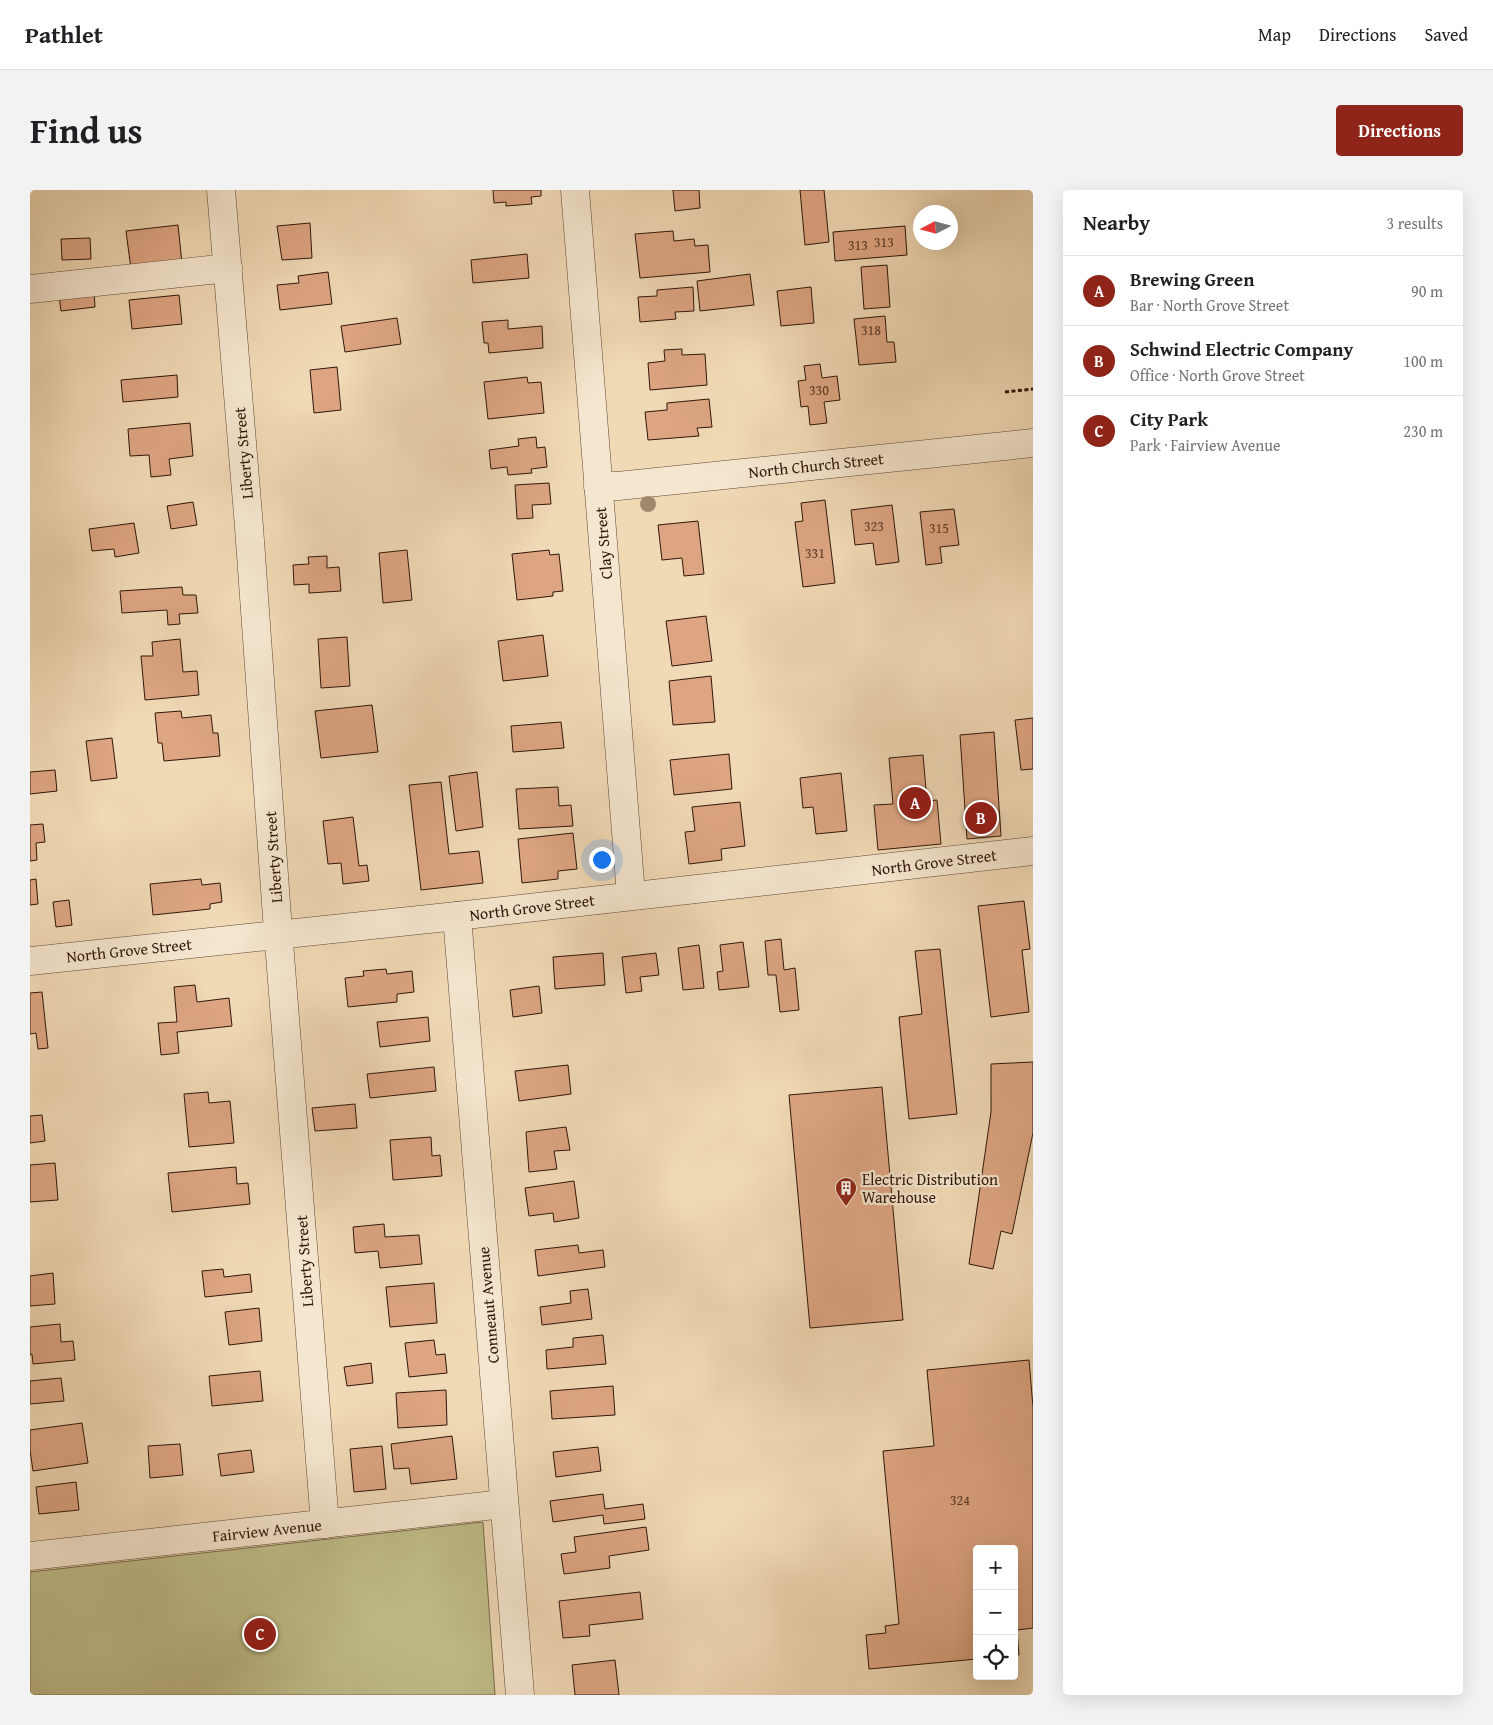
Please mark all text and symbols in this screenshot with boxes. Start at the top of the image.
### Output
text: Pathlet [25,17,103,52]
text: Map [1258,21,1291,48]
text: Directions [1319,21,1396,48]
text: Saved [1424,21,1468,48]
text: Find us [30,105,143,156]
button: Directions [1336,105,1463,156]
north arrow [913,205,958,250]
text: Nearby [1083,207,1150,238]
text: 3 results [1386,211,1443,235]
house number: 313 [874,232,894,252]
house number: 313 [848,235,868,255]
text: Brewing Green [1130,265,1254,293]
text: A [1094,279,1104,303]
text: 90 m [1411,279,1443,303]
text: Bar · North Grove Street [1130,293,1289,317]
house number: 318 [861,320,881,340]
text: Schwind Electric Company [1130,335,1353,363]
text: B [1094,349,1104,373]
text: 100 m [1403,349,1443,373]
text: Office · North Grove Street [1130,363,1305,387]
house number: 330 [809,380,829,400]
text: City Park [1130,405,1208,433]
street label: Liberty Street [227,406,259,500]
text: C [1094,419,1104,443]
text: 230 m [1403,419,1443,443]
text: Park · Fairview Avenue [1130,433,1280,457]
street label: North Church Street [747,446,885,484]
street label: Clay Street [588,505,618,580]
house number: 323 [864,516,884,536]
house number: 315 [929,518,949,538]
house number: 331 [805,543,825,563]
pin: A [899,784,931,822]
pin: B [965,799,997,837]
street label: Liberty Street [258,810,288,904]
street label: North Grove Street [870,842,998,882]
your location [589,847,615,873]
street label: North Grove Street [468,887,596,927]
street label: North Grove Street [65,931,193,969]
place label: Electric Distribution Warehouse [862,1167,998,1209]
building icon: Electric Distribution Warehouse [834,1176,858,1207]
street label: Liberty Street [289,1214,319,1308]
street label: Conneaut Avenue [471,1246,505,1364]
house number: 324 [950,1490,970,1510]
street label: Fairview Avenue [211,1512,323,1548]
map controls [973,1545,1018,1680]
button: + [973,1545,1018,1590]
button: − [973,1590,1018,1635]
pin: C [244,1615,276,1653]
button: locate [973,1635,1018,1680]

